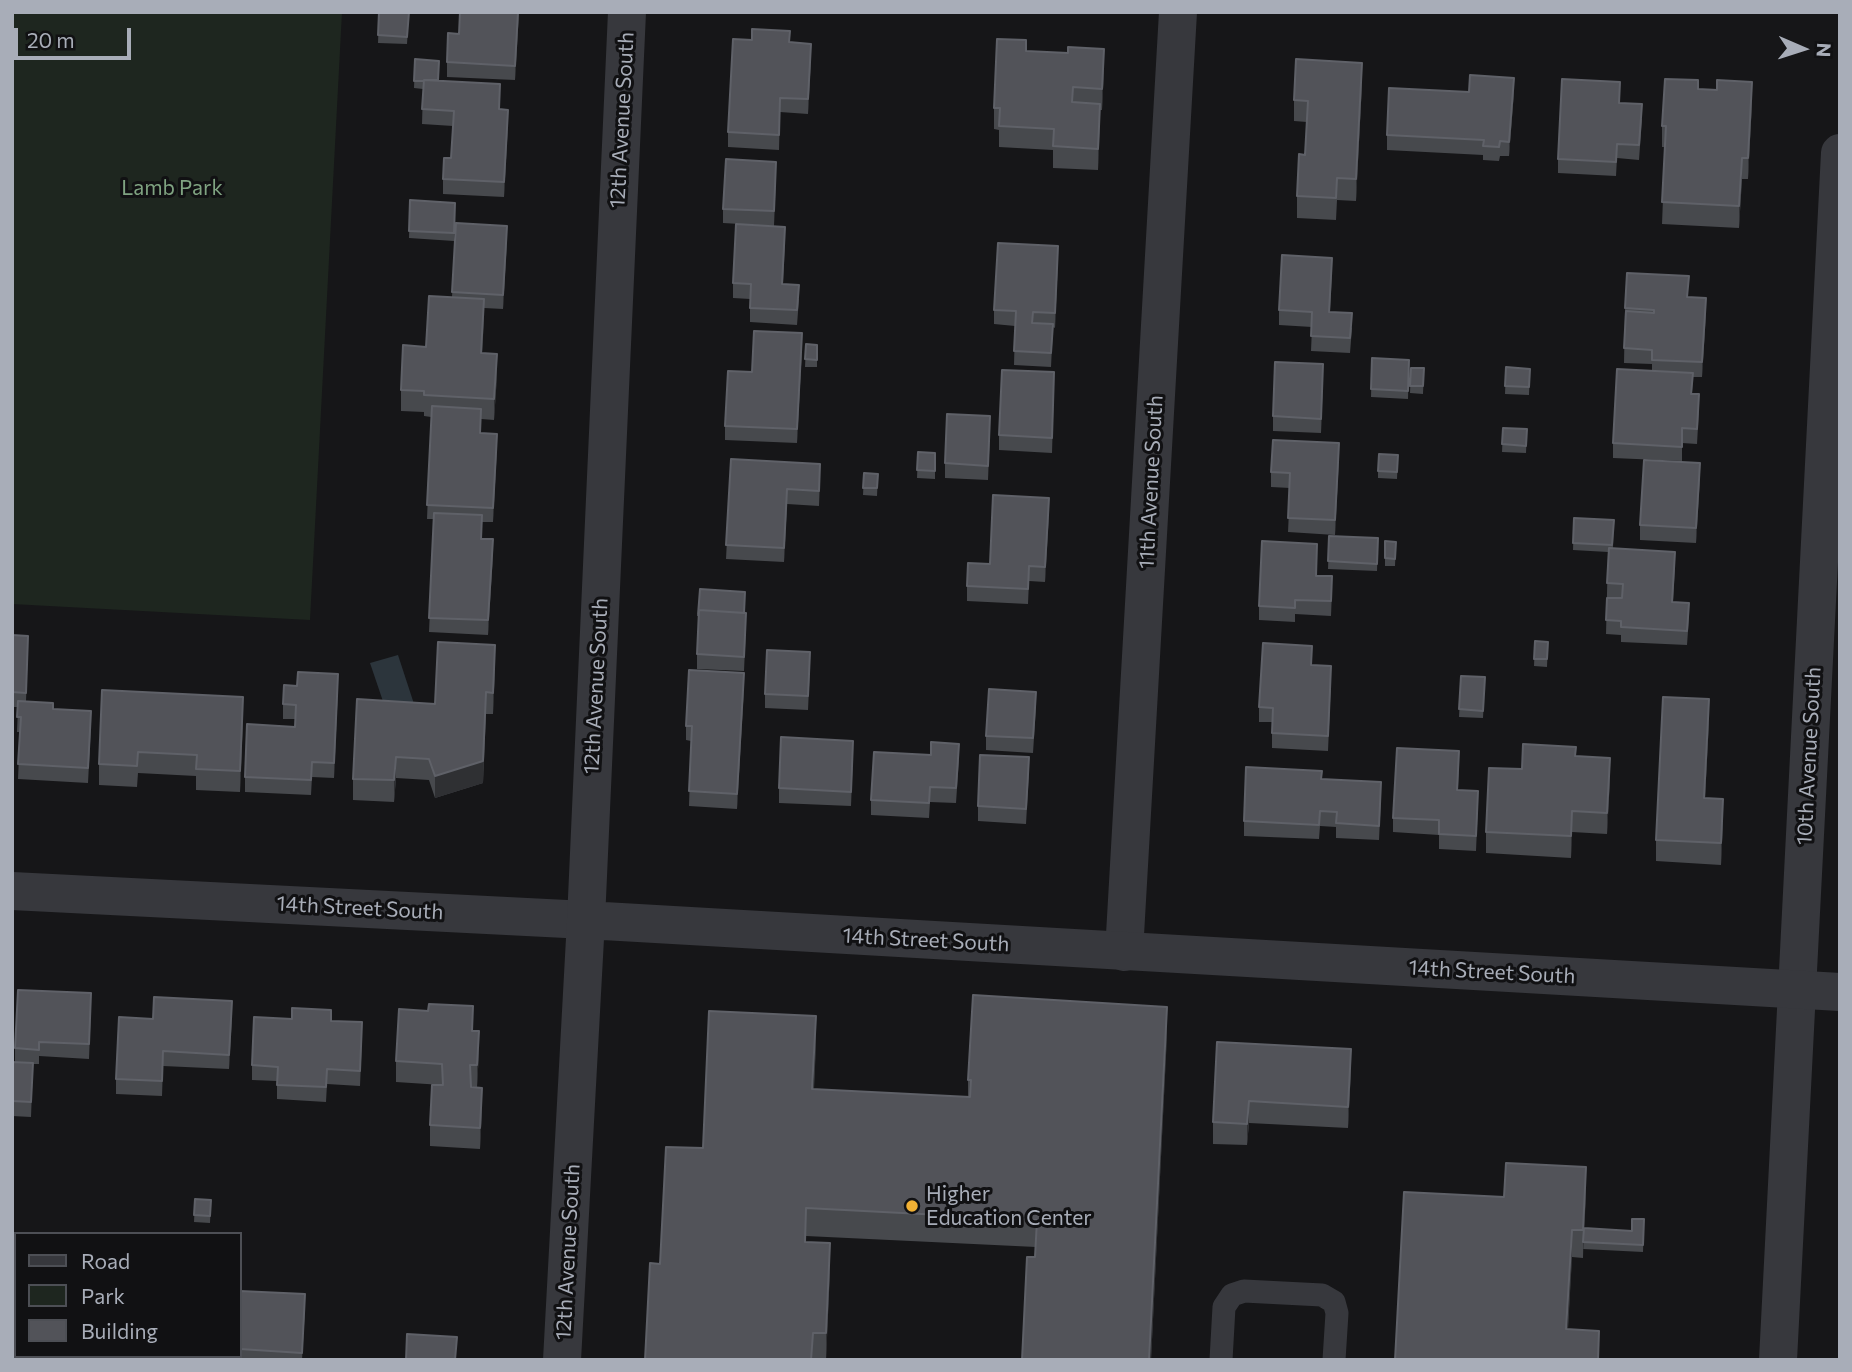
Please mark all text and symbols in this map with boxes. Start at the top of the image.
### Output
scale bar [18,14,135,58]
north arrow [1768,14,1838,84]
text: 20 m [27,27,75,52]
street label: 12th Avenue South [605,31,639,209]
text: N [1813,42,1836,58]
park label: Lamb Park [121,175,223,201]
street label: 11th Avenue South [1134,395,1168,569]
street label: 12th Avenue South [579,597,613,775]
street label: 10th Avenue South [1792,666,1826,846]
street label: 14th Street South [276,891,444,925]
street label: 14th Street South [842,923,1010,957]
street label: 14th Street South [1408,955,1576,989]
street label: 12th Avenue South [551,1163,585,1341]
place label: Higher Education Center [926,1181,1092,1231]
marker: Higher Education Center [904,1198,920,1214]
legend [14,1232,242,1358]
text: Road [81,1248,130,1273]
text: Park [81,1283,125,1308]
text: Building [81,1318,158,1343]

